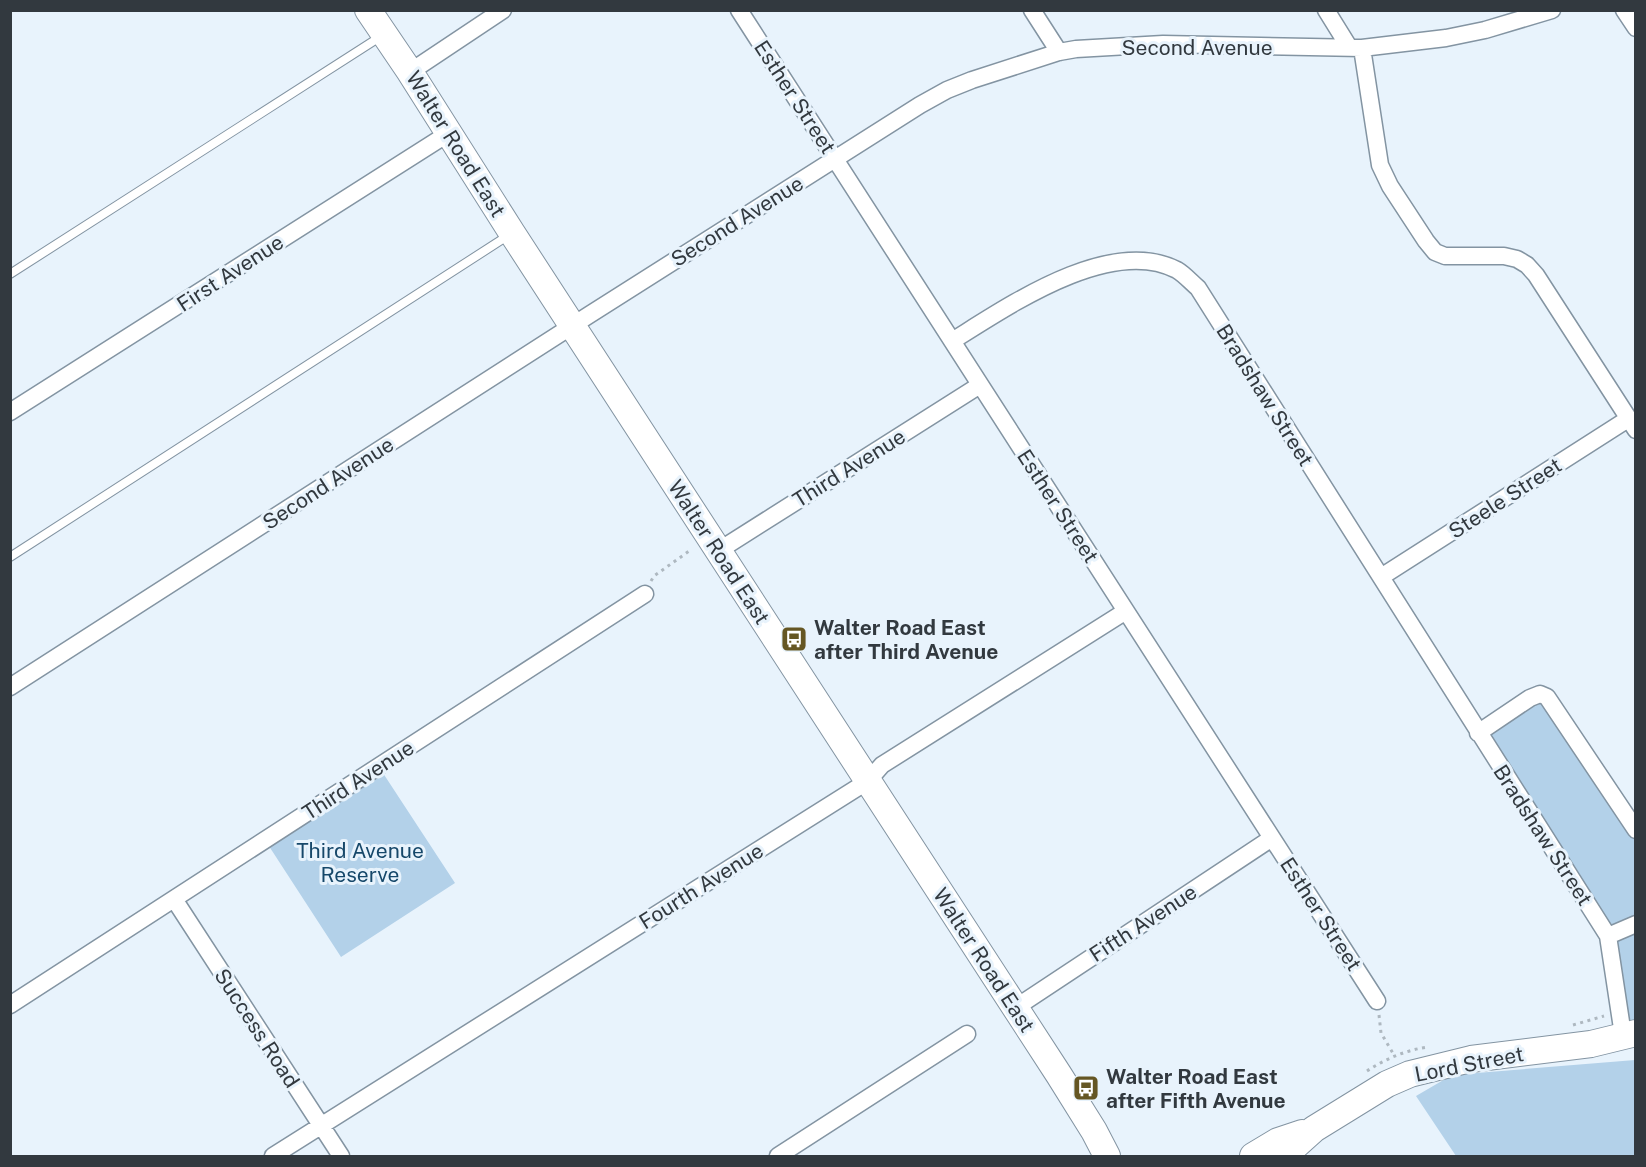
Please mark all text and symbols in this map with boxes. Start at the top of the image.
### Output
street label: Second Avenue [1121,35,1273,60]
street label: Esther Street [749,36,841,158]
street label: Walter Road East [401,66,511,222]
street label: Second Avenue [666,170,808,272]
street label: First Avenue [172,229,288,317]
street label: Bradshaw Street [1211,319,1319,471]
street label: Third Avenue [788,424,910,512]
street label: Second Avenue [258,431,398,535]
street label: Esther Street [1012,445,1104,567]
street label: Steele Street [1444,452,1566,544]
street label: Walter Road East [663,475,775,629]
place label: Walter Road East after Third Avenue [814,615,998,664]
bus stop icon: Walter Road East after Third Avenue [779,624,809,654]
street label: Third Avenue [298,735,418,825]
street label: Bradshaw Street [1488,760,1598,910]
park label: Third Avenue Reserve [296,838,424,887]
street label: Fourth Avenue [634,838,768,934]
street label: Esther Street [1275,853,1367,975]
street label: Fifth Avenue [1085,879,1201,967]
street label: Walter Road East [928,883,1040,1037]
street label: Success Road [209,964,305,1092]
street label: Lord Street [1412,1041,1526,1087]
place label: Walter Road East after Fifth Avenue [1106,1064,1286,1113]
bus stop icon: Walter Road East after Fifth Avenue [1071,1073,1101,1103]

